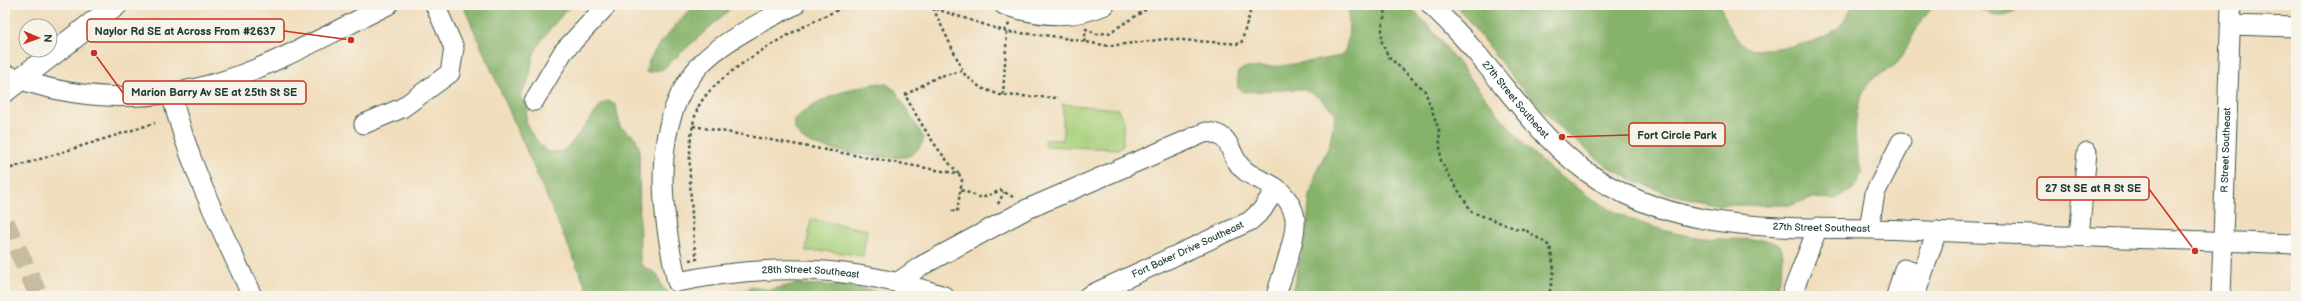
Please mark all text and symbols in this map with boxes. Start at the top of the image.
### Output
north arrow [18,18,58,58]
callout: Naylor Rd SE at Across From #2637 [87,19,284,42]
text: Naylor Rd SE at Across From #2637 [94,25,276,38]
text: N [41,34,54,43]
street label: 27th Street Southeast [1480,59,1551,141]
callout: Marion Barry Av SE at 25th St SE [123,81,306,104]
text: Marion Barry Av SE at 25th St SE [131,86,297,99]
street label: R Street Southeast [2219,107,2233,193]
callout: Fort Circle Park [1629,123,1725,146]
text: Fort Circle Park [1637,129,1717,142]
callout: 27 St SE at R St SE [2037,177,2149,200]
text: 27 St SE at R St SE [2045,182,2141,195]
street label: Fort Baker Drive Southeast [1130,219,1246,281]
street label: 27th Street Southeast [1772,221,1870,235]
street label: 28th Street Southeast [761,264,860,281]

